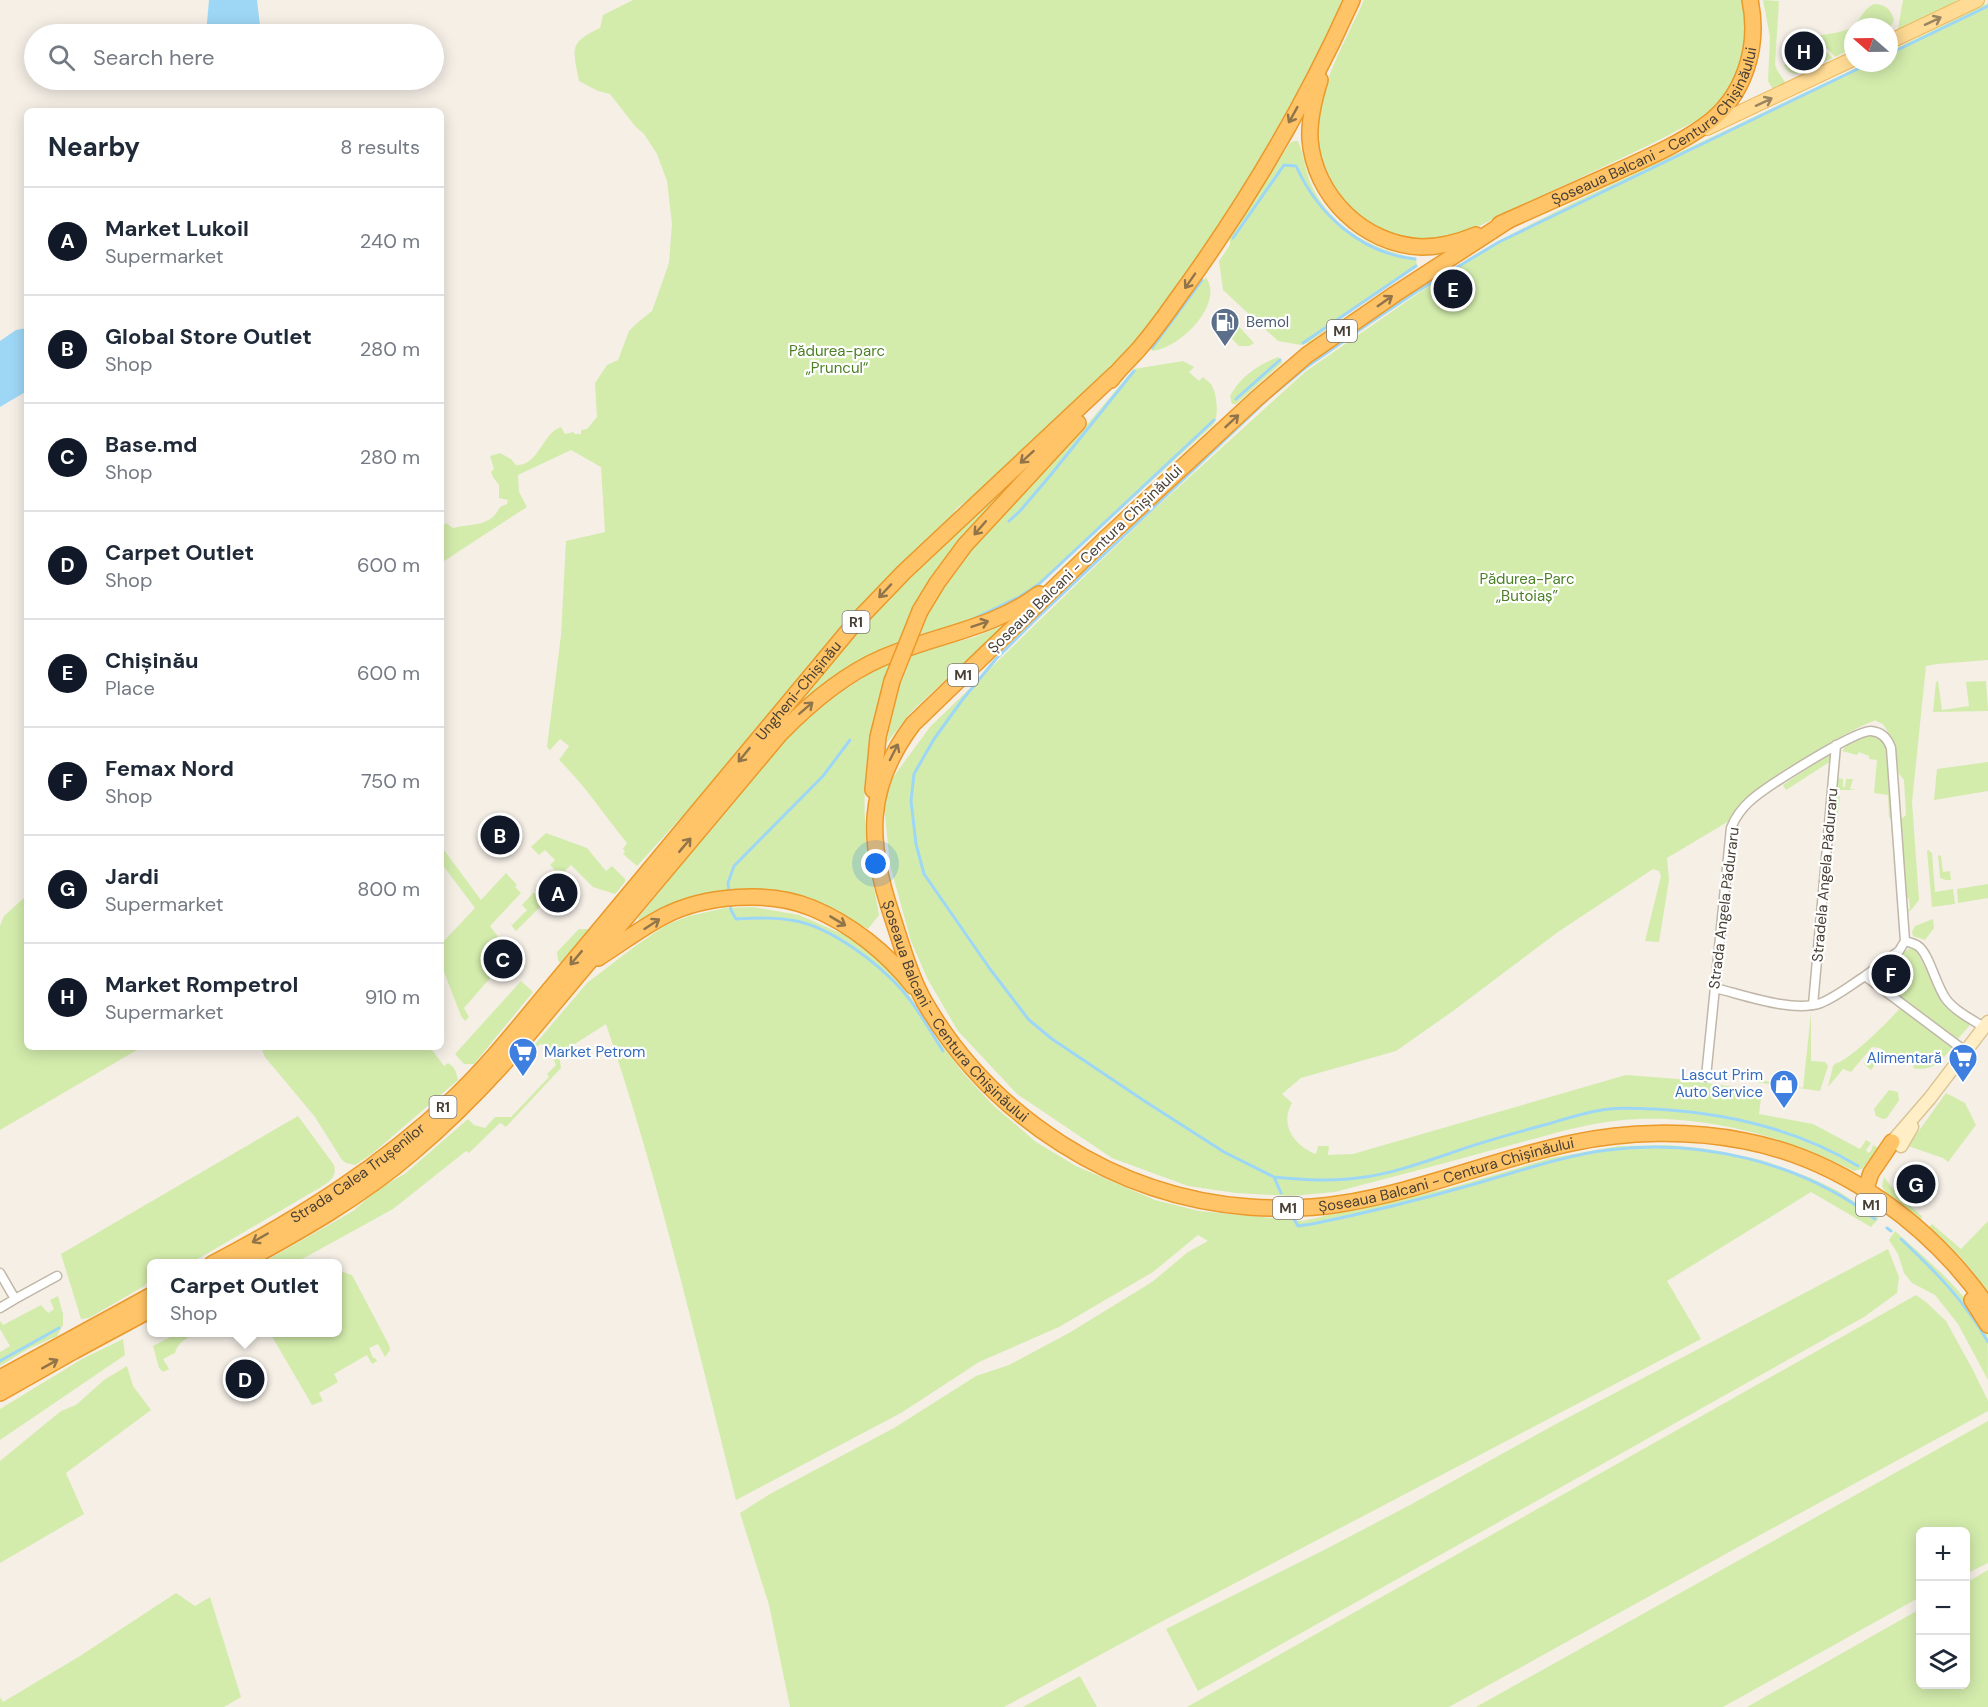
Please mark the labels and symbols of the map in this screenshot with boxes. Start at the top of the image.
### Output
one-way arrow [1923,15,1941,26]
north arrow [1844,18,1898,72]
pin: H [1784,28,1824,74]
street label: Șoseaua Balcani - Centura Chișinăului [1548,46,1761,210]
one-way arrow [1754,95,1772,107]
one-way arrow [1287,106,1298,124]
pin: E [1434,266,1472,312]
one-way arrow [1184,272,1196,288]
one-way arrow [1377,295,1393,307]
fuel station icon: Bemol [1209,306,1241,348]
place label: Bemol [1246,312,1289,332]
road number: M1 [1327,320,1357,342]
park label: Pădurea-parc „Pruncul“ [789,341,885,378]
one-way arrow [1224,414,1239,428]
one-way arrow [1020,450,1035,464]
street label: Șoseaua Balcani - Centura Chișinăului [983,460,1187,658]
one-way arrow [973,521,987,536]
park label: Pădurea-Parc „Butoiaș” [1480,569,1574,606]
one-way arrow [878,584,892,599]
road number: R1 [842,611,870,633]
one-way arrow [970,618,989,629]
street label: Ungheni-Chișinău [751,637,846,745]
road number: M1 [948,664,978,686]
one-way arrow [798,701,813,715]
one-way arrow [888,744,900,762]
one-way arrow [737,747,751,762]
street label: Stradela Angela Păduraru [1807,787,1843,963]
pin: B [480,812,520,858]
street label: Strada Angela Păduraru [1704,826,1744,990]
one-way arrow [679,837,692,853]
your location [861,849,890,878]
pin: A [538,870,578,916]
street label: Șoseaua Balcani - Centura Chișinăului [878,898,1033,1127]
one-way arrow [829,915,846,927]
one-way arrow [643,917,660,929]
pin: C [484,936,522,982]
one-way arrow [569,950,583,965]
pin: F [1872,952,1910,996]
supermarket icon: Market Petrom [507,1036,539,1078]
place label: Market Petrom [544,1042,645,1062]
supermarket icon: Alimentară [1947,1042,1979,1084]
place label: Alimentară [1867,1048,1942,1068]
place label: Lascut Prim Auto Service [1675,1065,1763,1102]
shop icon: Lascut Prim Auto Service [1768,1068,1800,1110]
road number: R1 [430,1096,456,1118]
street label: Strada Calea Trușenilor [287,1118,430,1228]
street label: Șoseaua Balcani - Centura Chișinăului [1317,1133,1576,1217]
pin: G [1896,1162,1936,1206]
road number: M1 [1856,1194,1886,1216]
road number: M1 [1273,1197,1303,1219]
one-way arrow [252,1233,269,1245]
pin: D [226,1356,264,1402]
one-way arrow [41,1358,58,1370]

